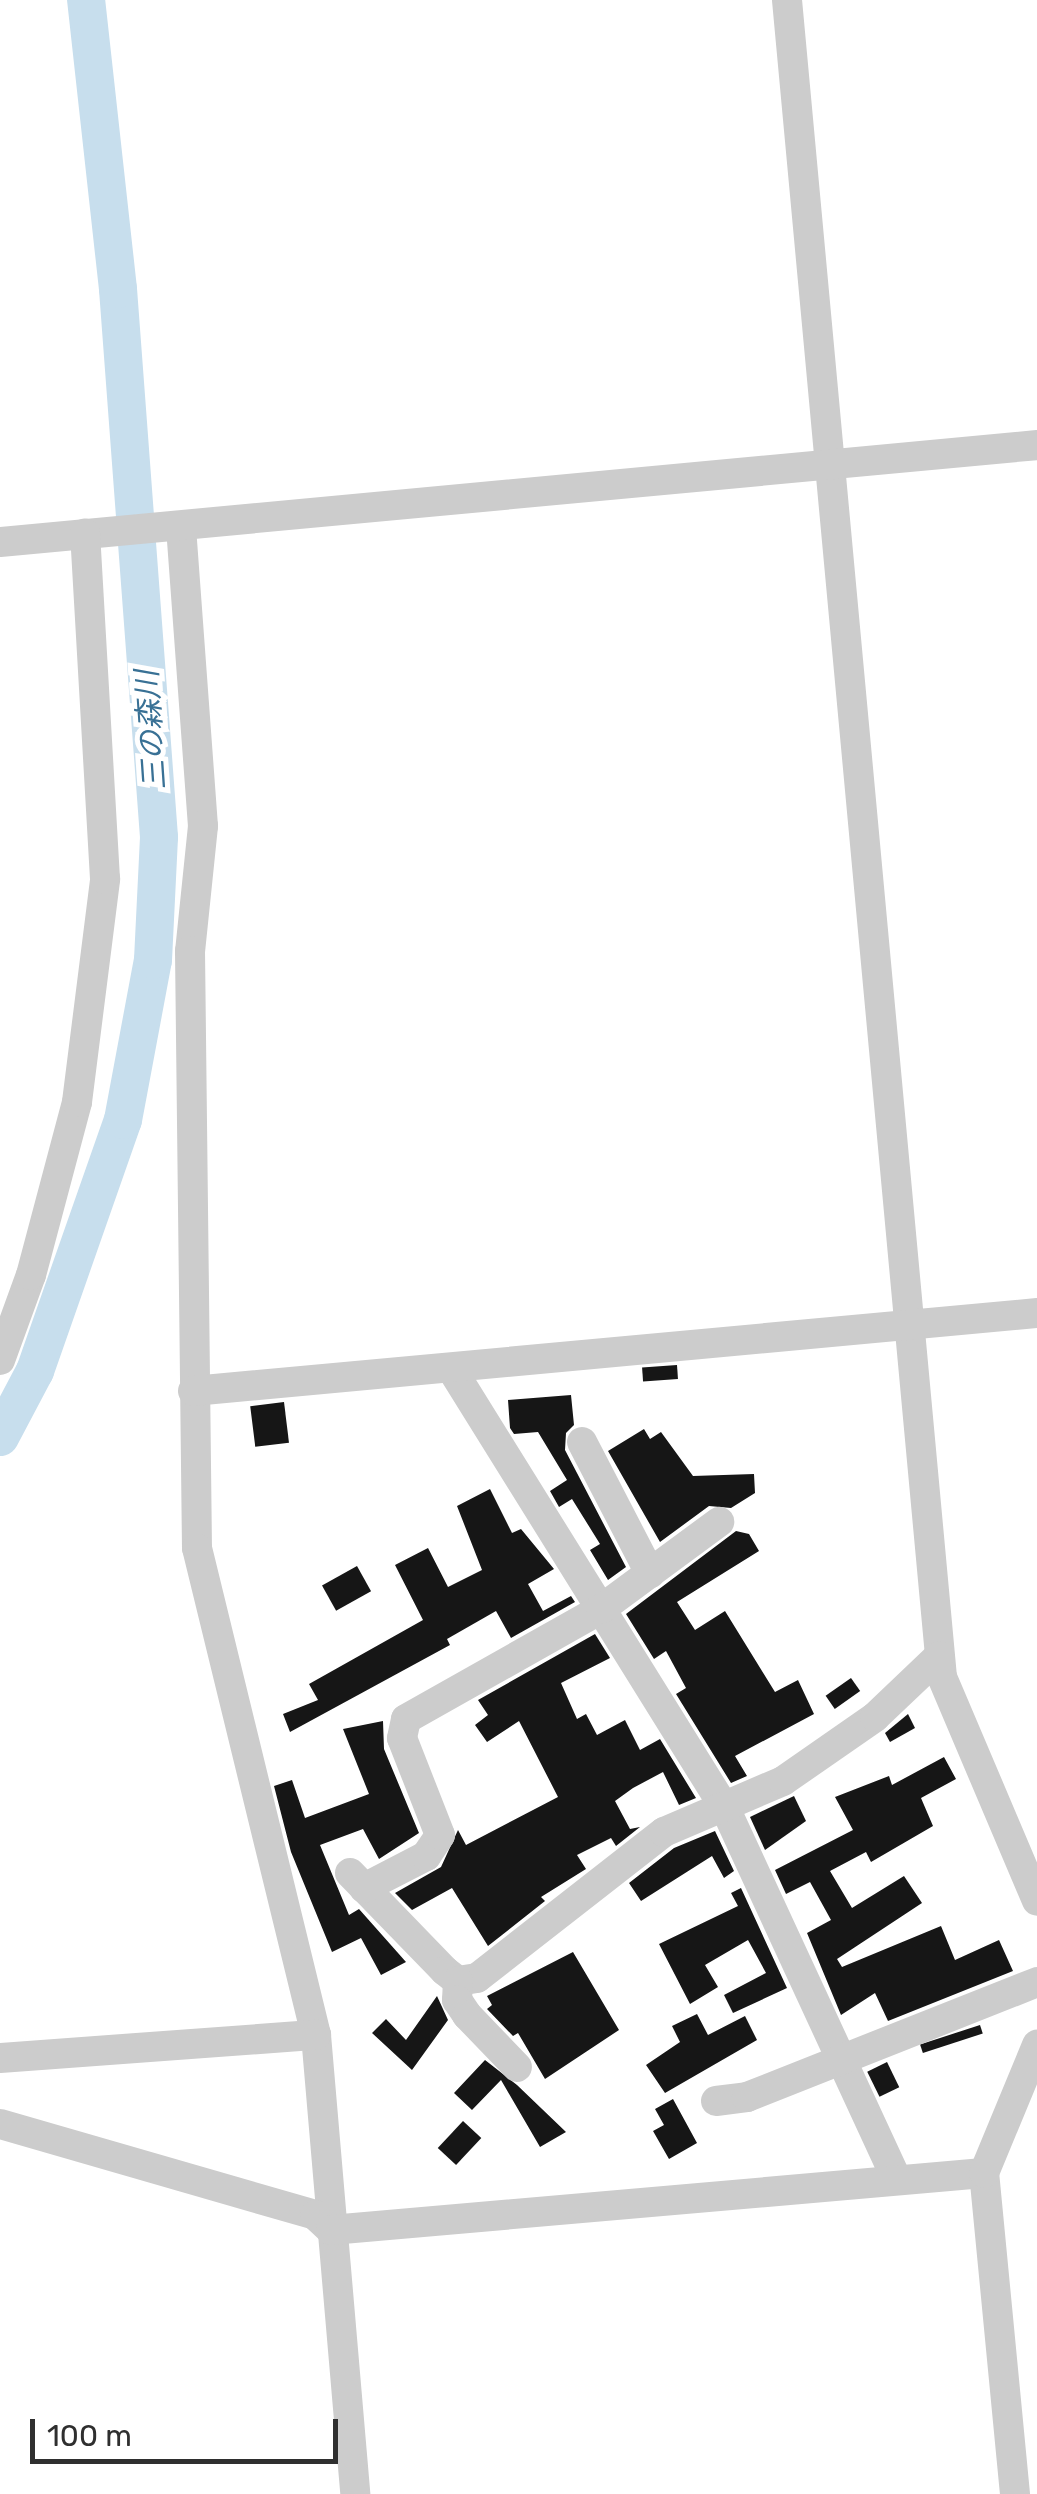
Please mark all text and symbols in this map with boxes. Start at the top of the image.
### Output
water label: 三の森川 [129,669,173,791]
scale bar [35,2399,342,2461]
text: 100 m [47,2418,132,2454]

